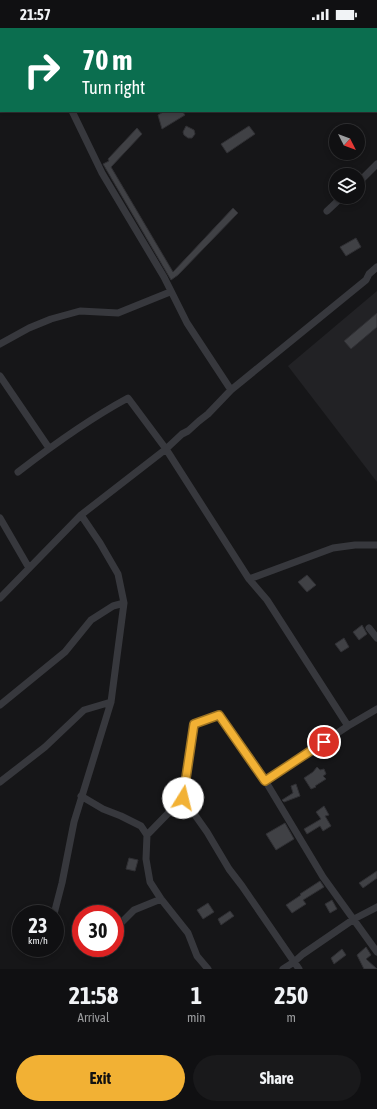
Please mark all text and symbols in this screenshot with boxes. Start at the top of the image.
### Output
text: 21:57 [20,6,51,23]
icon: right [16,44,68,96]
text: 70 m [82,44,132,76]
text: Turn right [82,77,145,98]
north arrow [329,124,365,160]
map controls [329,124,365,204]
button: layers [329,168,365,204]
pin [307,725,341,759]
icon: arrive [313,731,335,753]
position arrow [162,777,204,819]
speed limit sign: 30 [72,905,124,957]
text: 23 [29,914,47,937]
text: km/h [28,935,48,946]
text: 21:58 [69,982,118,1009]
text: 1 [191,982,202,1009]
text: 250 [274,982,308,1009]
text: Arrival [78,1010,109,1025]
text: min [187,1010,206,1025]
text: m [287,1010,296,1025]
button: Exit [16,1055,185,1101]
button: Share [193,1055,361,1101]

